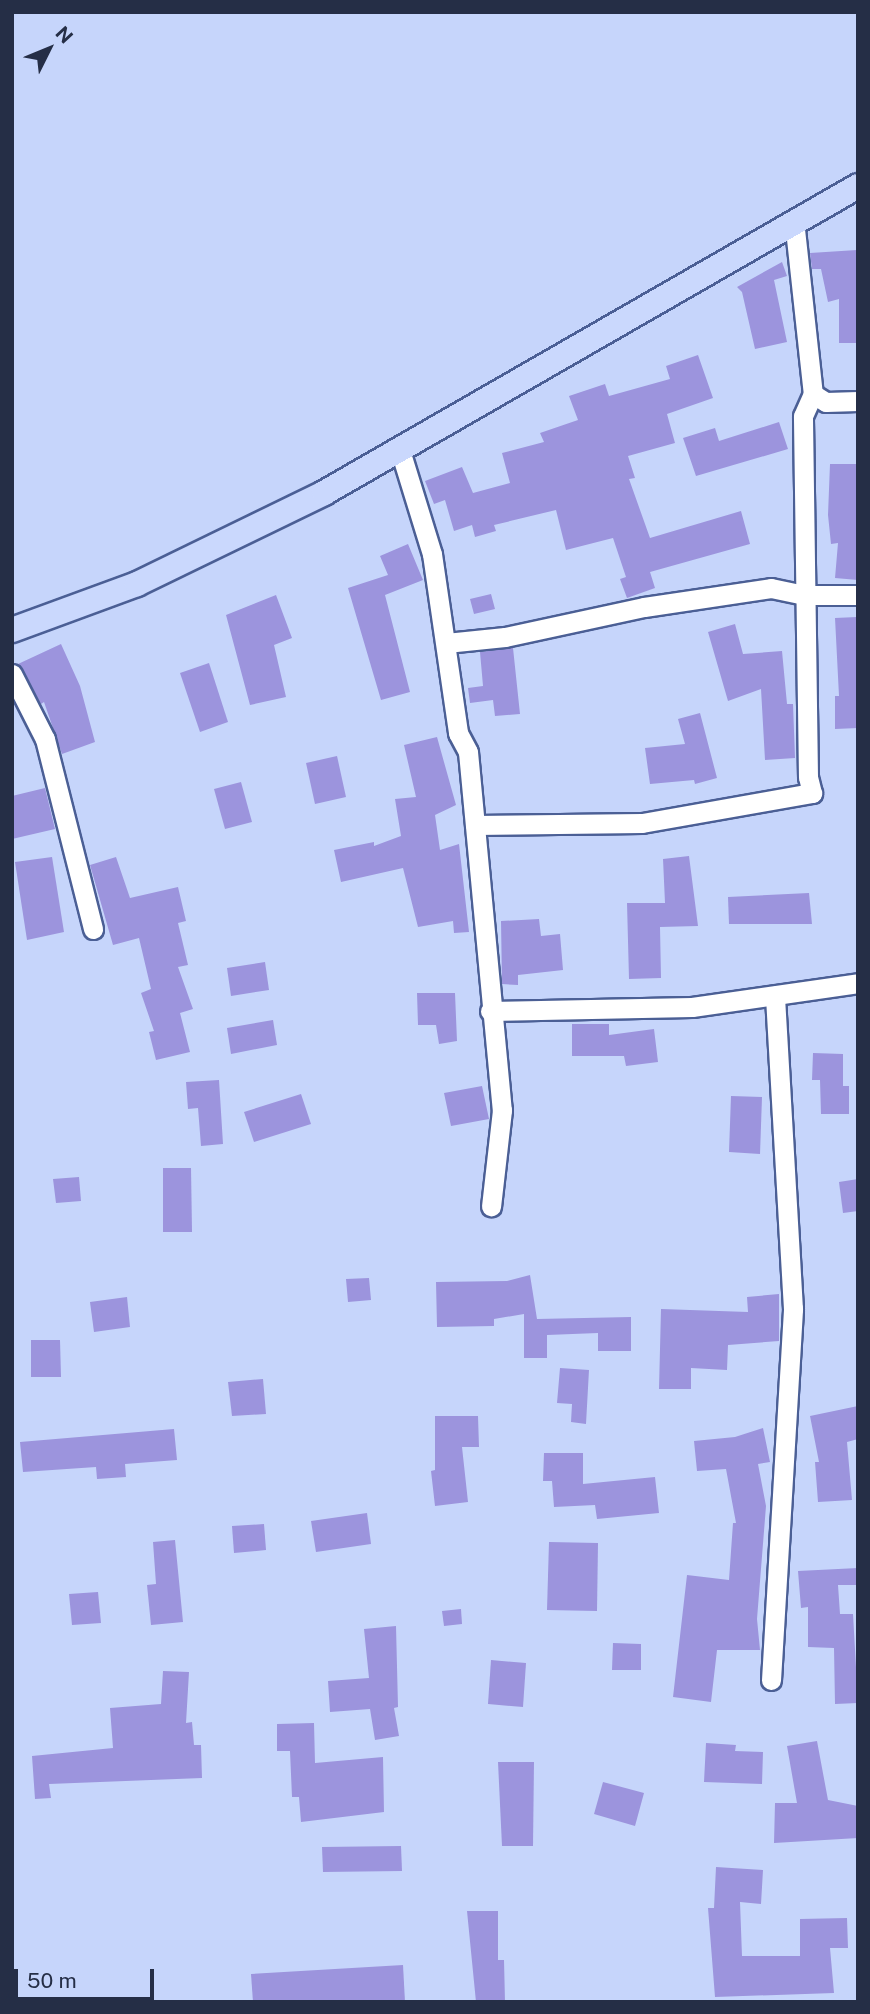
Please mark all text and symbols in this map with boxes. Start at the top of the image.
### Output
north arrow [14,14,84,84]
text: N [51,22,77,48]
scale bar [18,1954,158,1998]
text: 50 m [27,1968,77,1993]

